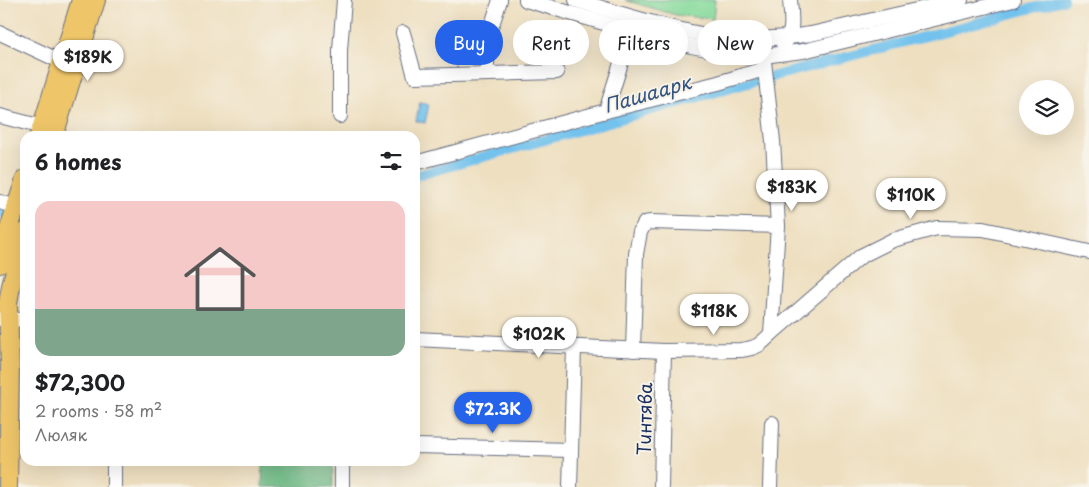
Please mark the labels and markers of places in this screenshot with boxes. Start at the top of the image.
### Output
pin: $189K [53,39,123,82]
pin: $183K [757,170,827,212]
pin: $110K [876,178,946,220]
pin: $118K [679,294,749,336]
pin: $102K [504,316,574,359]
pin: $72.3K [452,392,534,434]

